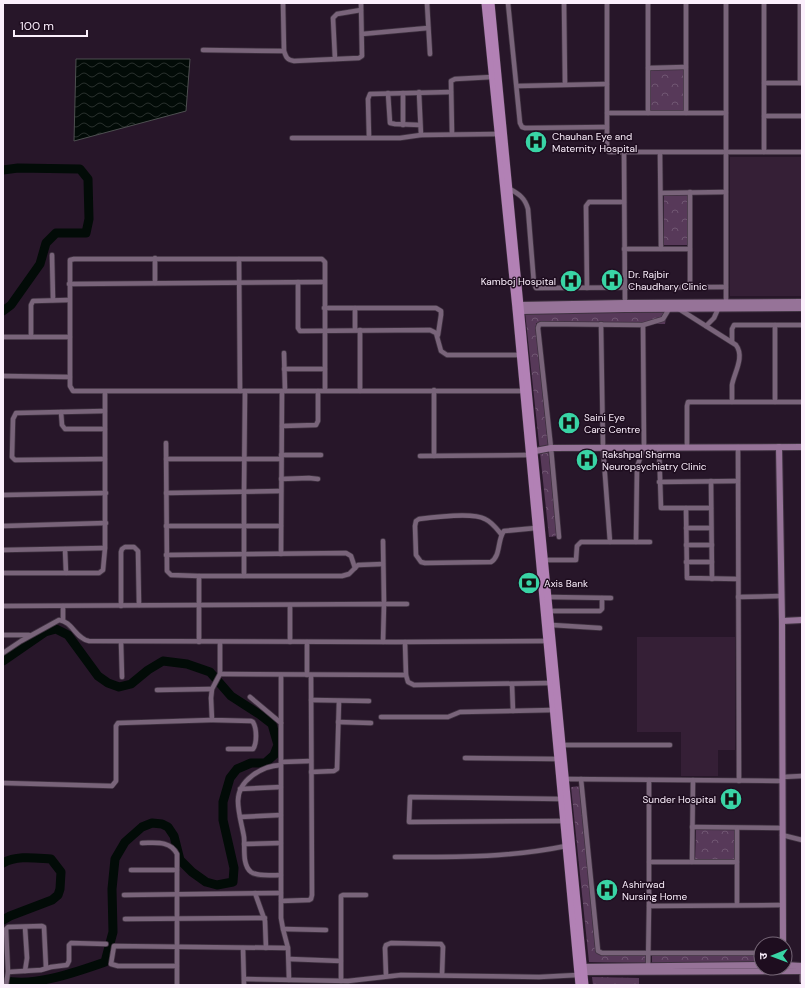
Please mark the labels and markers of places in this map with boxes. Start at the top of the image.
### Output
hospital icon: Chauhan Eye and Maternity Hospital [523,129,549,155]
place label: Chauhan Eye and Maternity Hospital [552,130,637,155]
hospital icon: Dr. Rajbir Chaudhary Clinic [599,267,625,293]
hospital icon: Kamboj Hospital [558,268,584,294]
place label: Dr. Rajbir Chaudhary Clinic [628,268,707,293]
place label: Kamboj Hospital [481,275,556,288]
hospital icon: Saini Eye Care Centre [556,410,582,436]
place label: Saini Eye Care Centre [584,411,640,436]
hospital icon: Rakshpal Sharma Neuropsychiatry Clinic [574,447,600,473]
place label: Rakshpal Sharma Neuropsychiatry Clinic [602,448,707,473]
bank icon: Axis Bank [516,570,542,596]
place label: Axis Bank [544,577,588,590]
hospital icon: Sunder Hospital [718,786,744,812]
place label: Sunder Hospital [642,793,716,806]
hospital icon: Ashirwad Nursing Home [594,877,620,903]
place label: Ashirwad Nursing Home [622,878,687,903]

